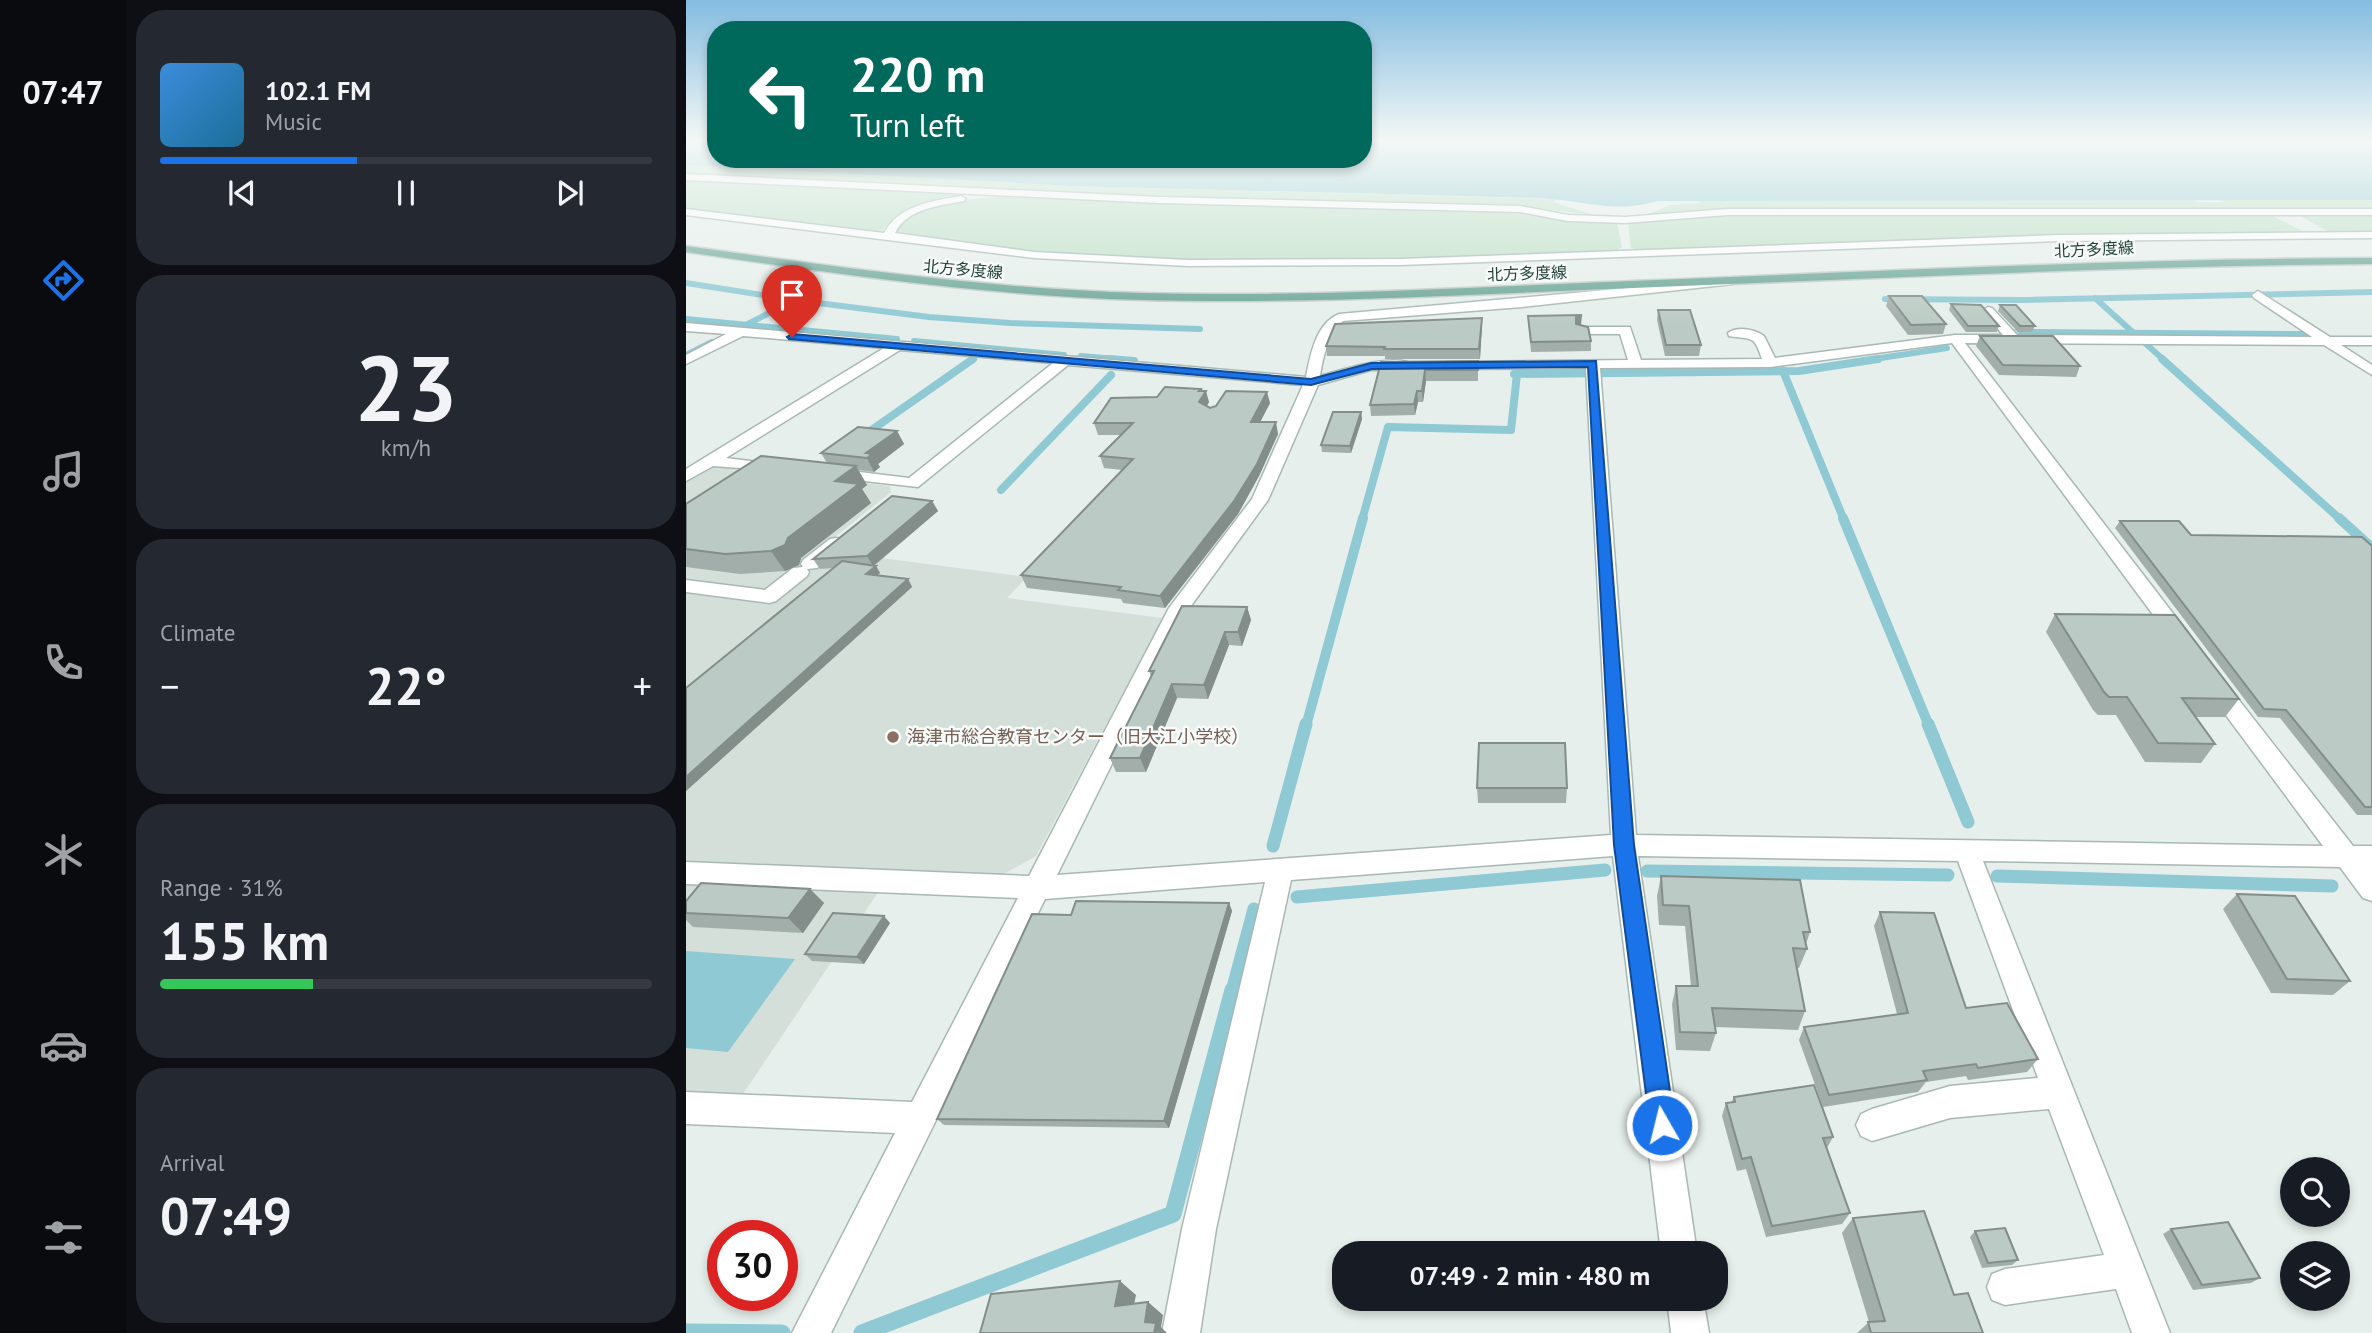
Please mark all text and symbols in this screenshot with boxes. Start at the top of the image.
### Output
text: 220 m [850,42,985,106]
icon: left [735,49,826,140]
text: 07:47 [22,71,104,113]
text: 102.1 FM [265,74,371,107]
text: Turn left [850,104,965,146]
text: Music [265,107,322,136]
icon: previous [223,174,261,212]
icon: pause [387,174,425,212]
icon: next [551,174,589,212]
street label: 北方多度線 [2054,237,2134,261]
icon: directions [39,256,88,305]
street label: 北方多度線 [922,256,1004,282]
street label: 北方多度線 [1487,262,1567,284]
pin [762,265,822,337]
icon: arrive [773,276,811,314]
text: 23 [354,328,458,446]
text: km/h [381,433,431,462]
icon: music [39,447,88,496]
text: Climate [160,618,235,647]
icon: phone [39,638,88,687]
text: 22° [365,652,447,719]
text: − [160,661,179,710]
text: + [633,661,652,710]
place label: 海津市総合教育センター（旧大江小学校） [907,725,1249,748]
marker: 海津市総合教育センター（旧大江小学校） [885,729,901,745]
icon: climate [39,830,88,879]
text: Range · 31% [160,873,283,902]
text: 155 km [160,907,329,974]
icon: car [39,1021,88,1070]
position arrow [1625,1088,1699,1162]
text: Arrival [160,1148,224,1177]
map controls [2280,1157,2350,1311]
button: search [2280,1157,2350,1227]
text: 07:49 [160,1182,292,1249]
icon: filters [39,1213,88,1262]
speed limit sign: 30 [707,1220,798,1311]
button: layers [2280,1241,2350,1311]
text: 07:49 · 2 min · 480 m [1410,1259,1650,1292]

